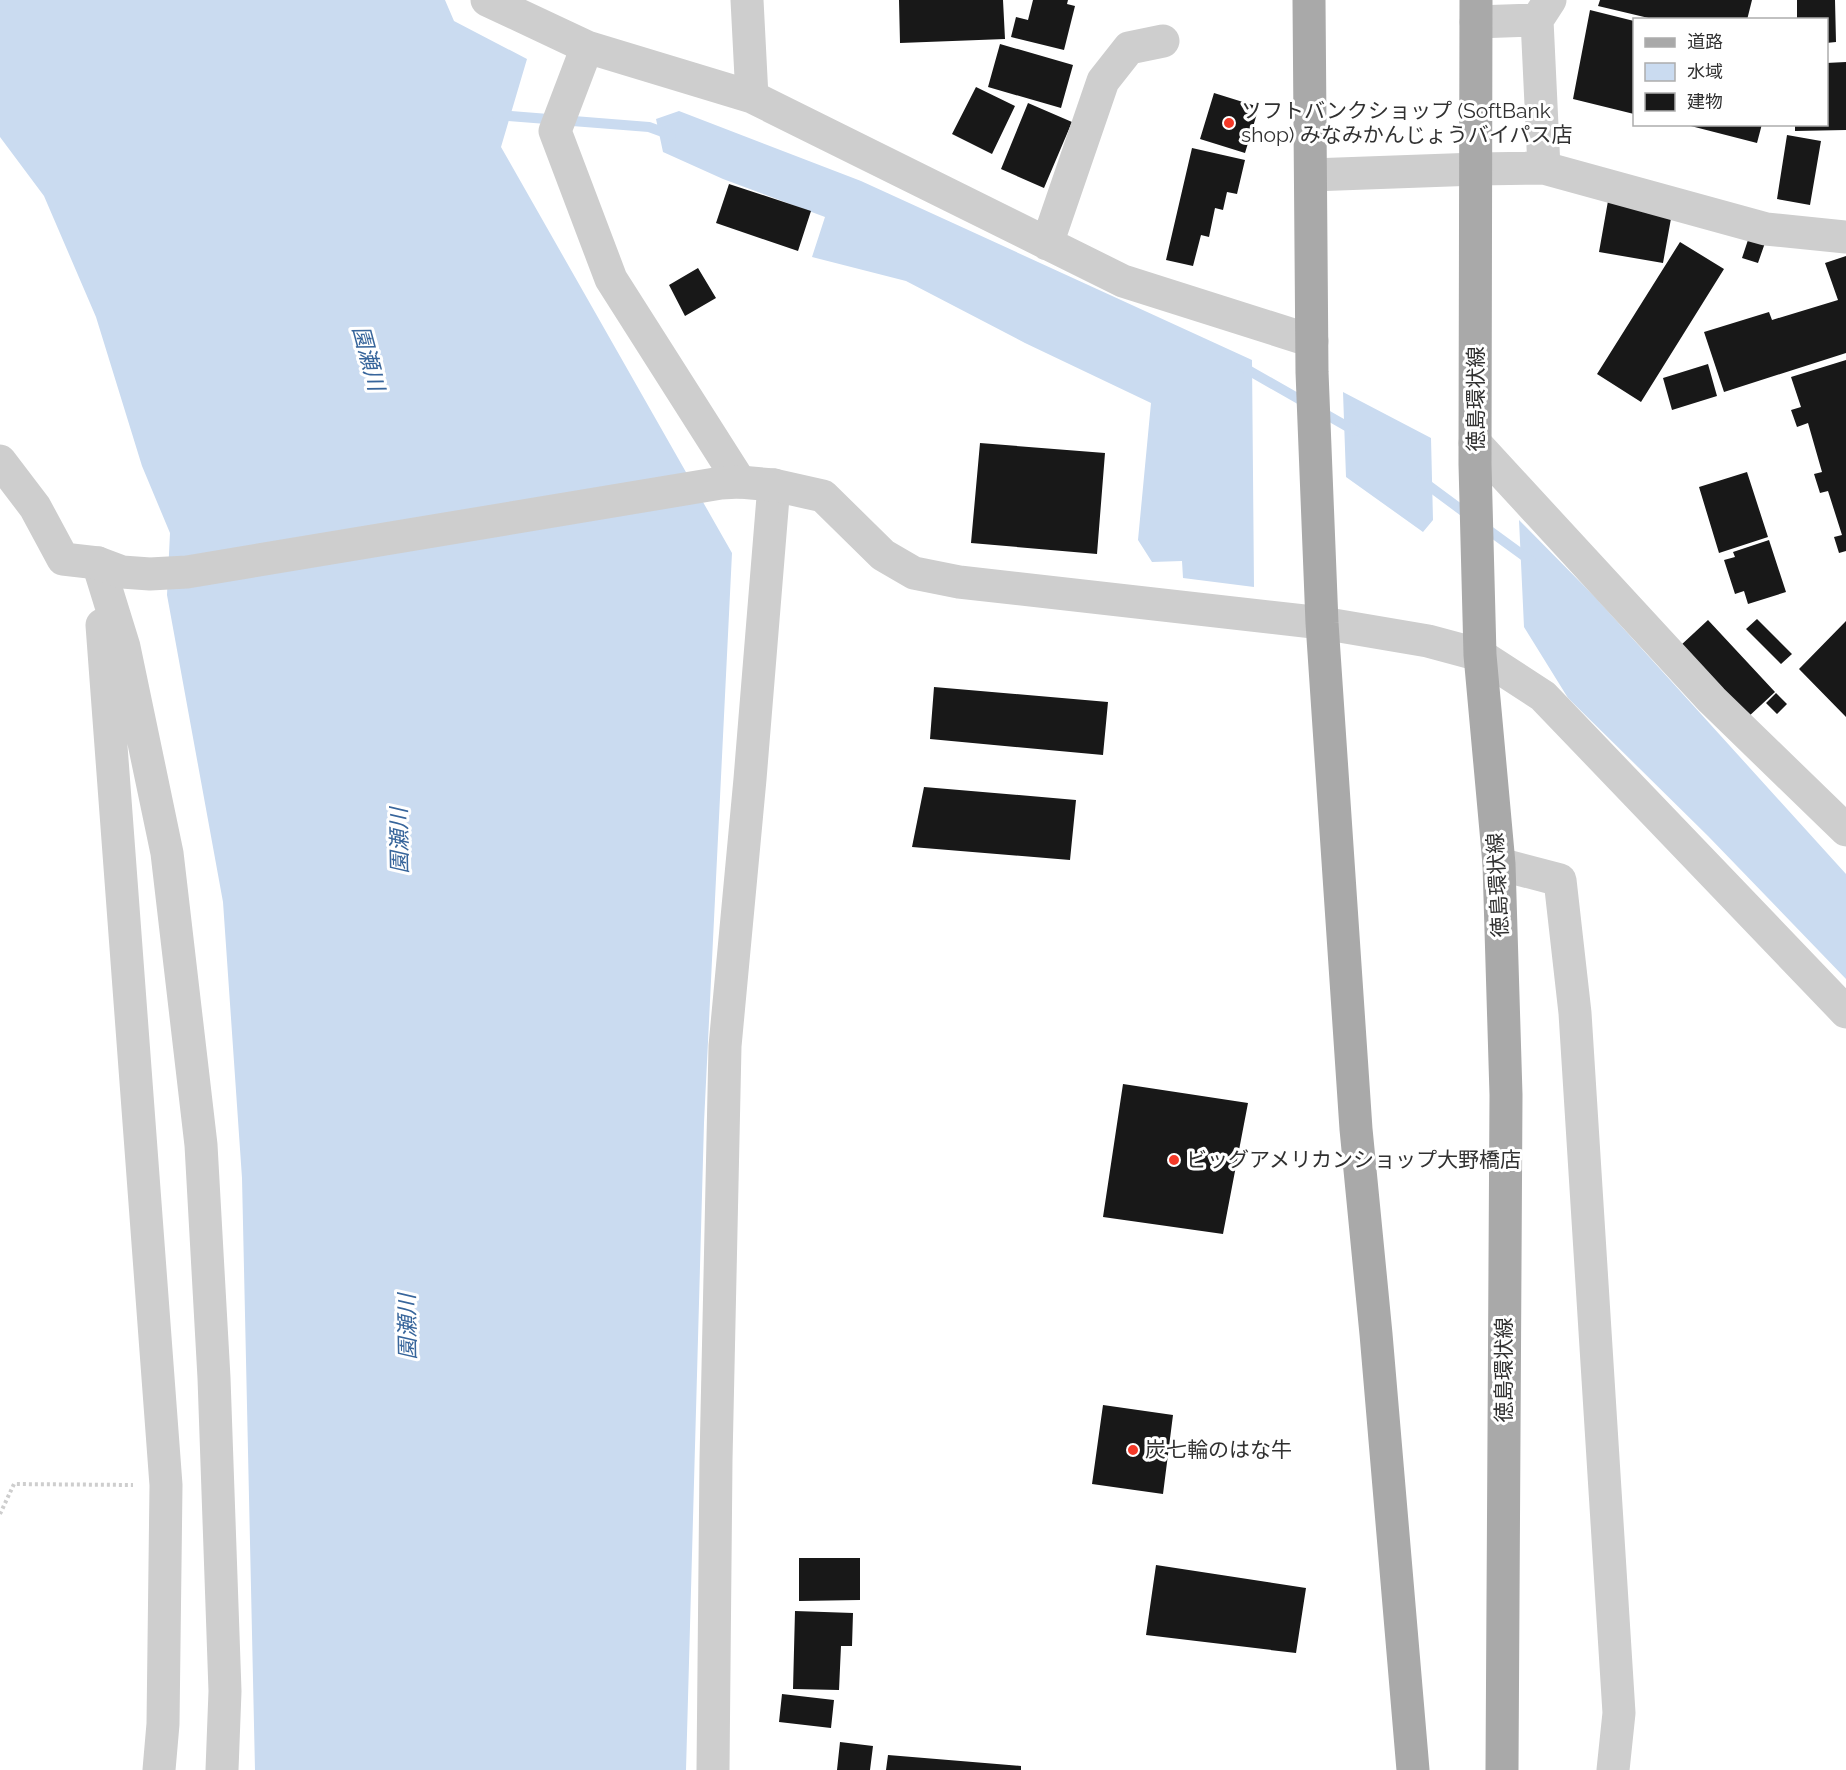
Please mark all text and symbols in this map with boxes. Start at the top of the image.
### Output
legend [1633,18,1828,126]
text: 道路 [1687,31,1723,52]
text: 水域 [1687,61,1723,82]
text: 建物 [1687,91,1723,112]
place label: ソフトバンクショップ (SoftBank shop) みなみかんじょうバイパス店 [1241,98,1572,147]
marker: ソフトバンクショップ (SoftBank shop) みなみかんじょうバイパス店 [1222,116,1236,130]
water label: 園瀬川 [348,323,391,395]
street label: 徳島環状線 [1463,347,1488,452]
water label: 園瀬川 [385,806,413,874]
street label: 徳島環状線 [1482,832,1513,938]
place label: ビッグアメリカンショップ大野橋店 [1186,1147,1521,1172]
marker: ビッグアメリカンショップ大野橋店 [1167,1153,1181,1167]
water label: 園瀬川 [393,1292,421,1360]
street label: 徳島環状線 [1491,1318,1516,1423]
place label: 炭七輪のはな牛 [1145,1437,1292,1462]
marker: 炭七輪のはな牛 [1126,1443,1140,1457]

